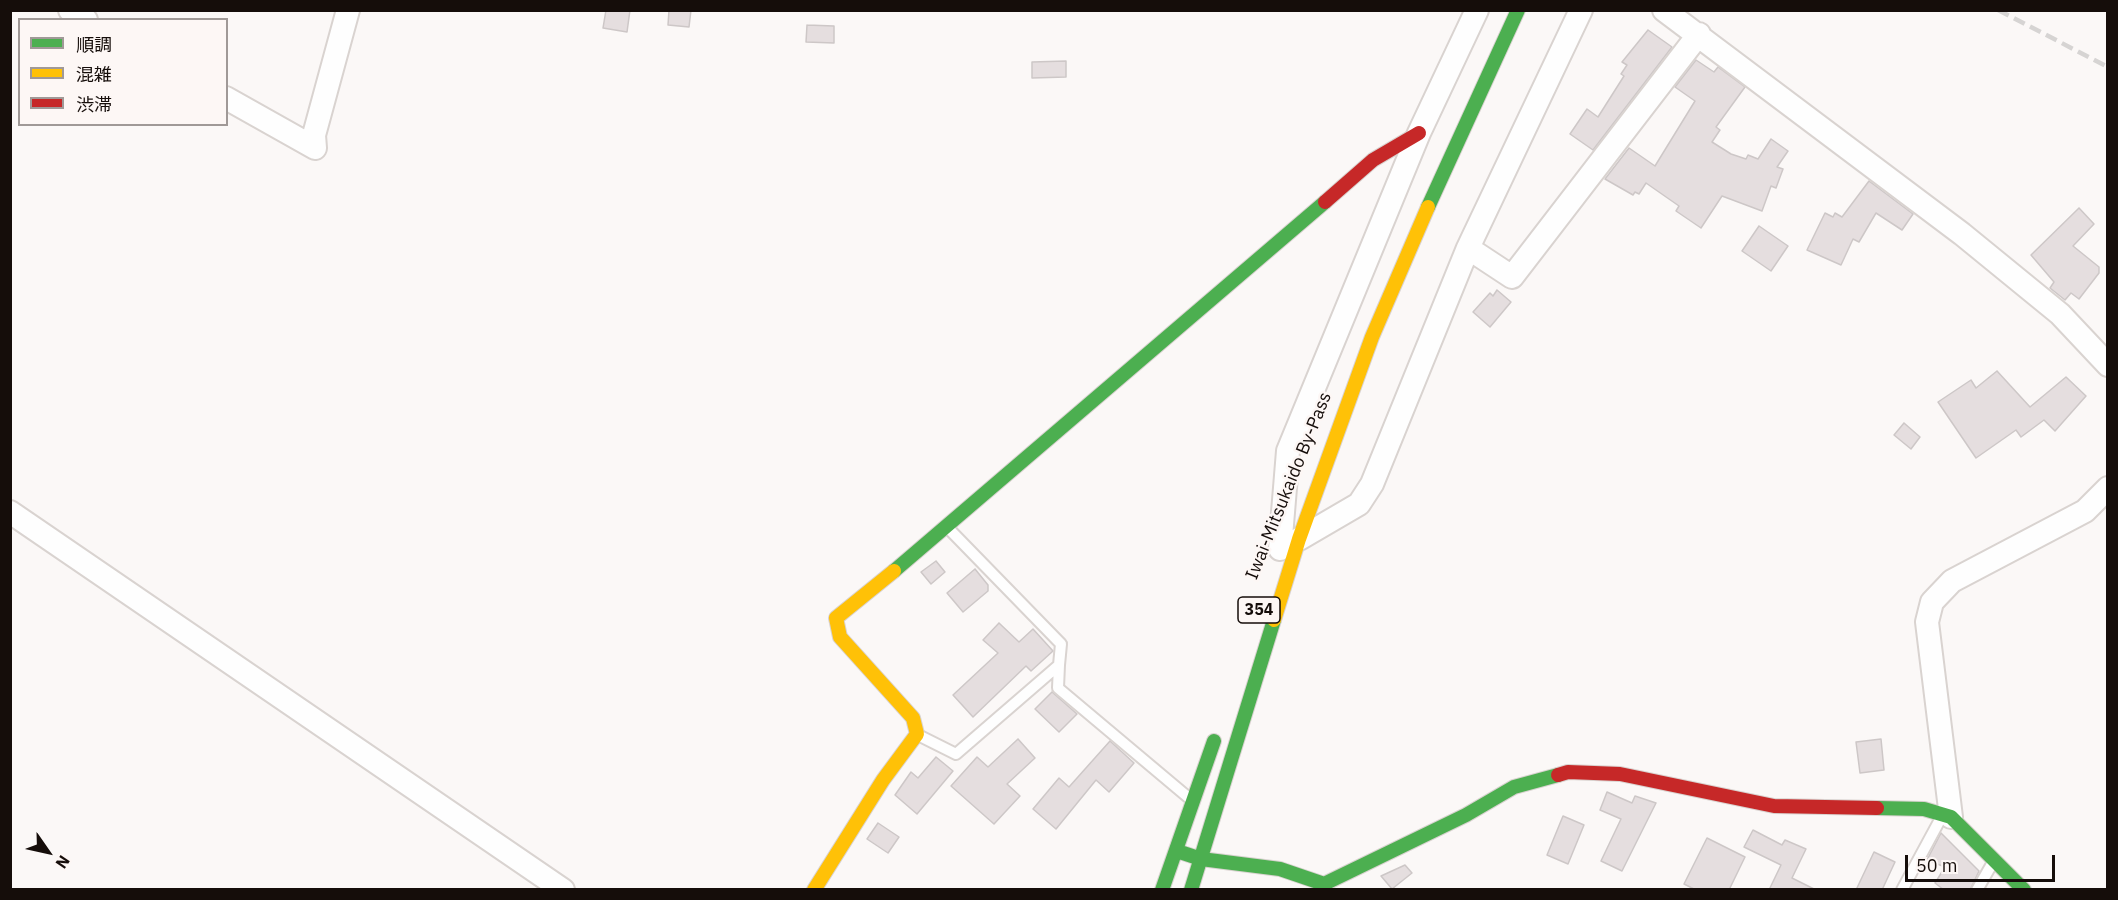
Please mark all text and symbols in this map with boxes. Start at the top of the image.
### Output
legend [18,18,228,126]
text: 順調 [76,33,112,56]
text: 混雑 [76,63,112,86]
text: 渋滞 [76,93,112,116]
street label: Iwai-Mitsukaido By-Pass [1241,389,1337,583]
road number: 354 [1238,597,1280,623]
north arrow [18,822,78,882]
scale bar [1908,843,2058,881]
text: N [51,852,74,872]
text: 50 m [1916,854,1958,877]

